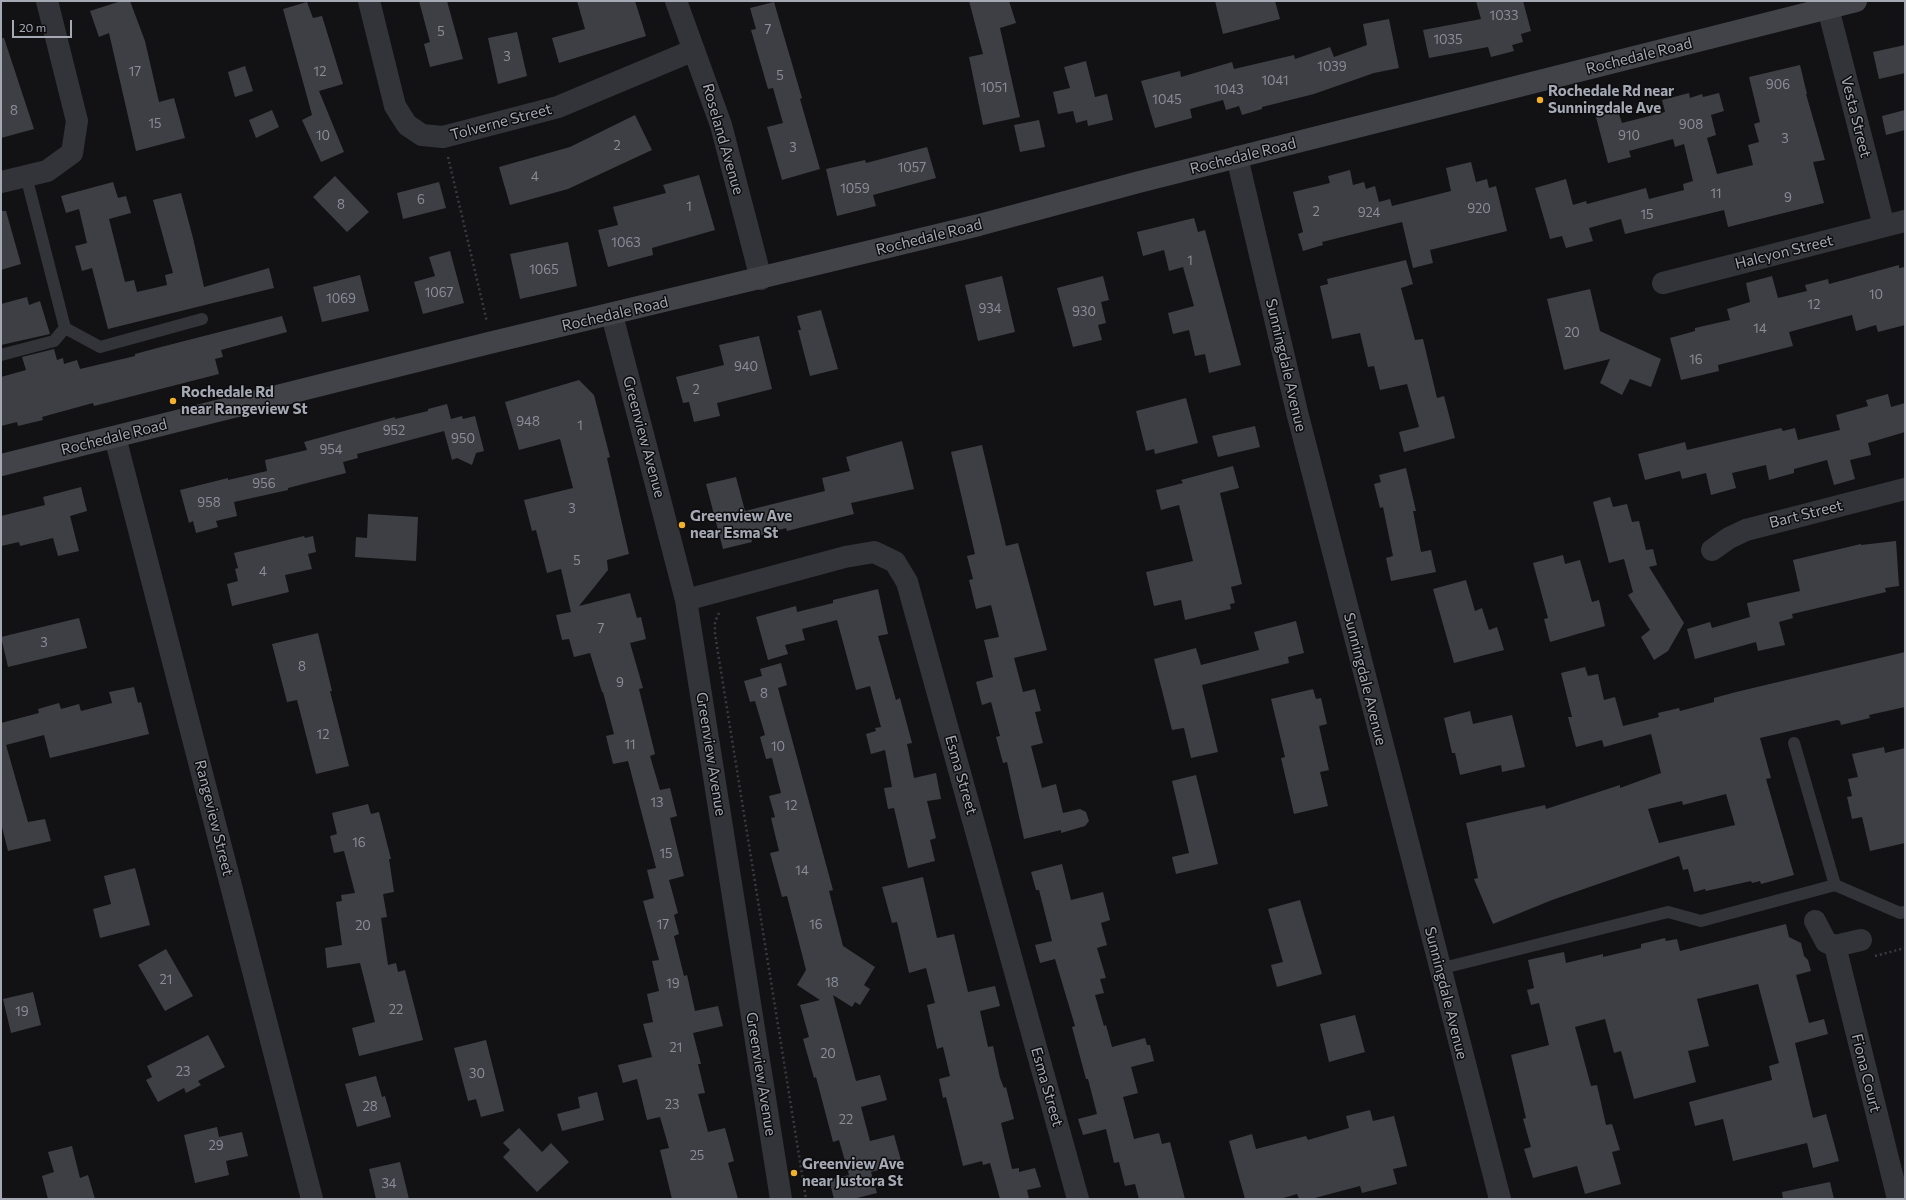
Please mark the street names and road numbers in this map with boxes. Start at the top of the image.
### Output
street label: Rochedale Road [1584,34,1694,78]
street label: Vesta Street [1837,74,1875,160]
street label: Roseland Avenue [699,81,747,197]
street label: Tolverne Street [448,100,554,144]
street label: Rochedale Road [1188,134,1298,178]
street label: Rochedale Road [874,215,984,259]
street label: Halcyon Street [1733,231,1835,273]
street label: Rochedale Road [560,293,670,335]
street label: Sunningdale Avenue [1262,297,1310,433]
street label: Greenview Avenue [619,374,669,500]
street label: Rochedale Road [59,415,169,459]
street label: Bart Street [1767,496,1845,532]
street label: Sunningdale Avenue [1340,611,1390,747]
street label: Greenview Avenue [692,691,730,817]
street label: Esma Street [941,733,981,817]
street label: Rangeview Street [191,758,237,878]
street label: Sunningdale Avenue [1421,925,1471,1061]
street label: Greenview Avenue [742,1011,780,1137]
street label: Fiona Court [1848,1032,1884,1114]
street label: Esma Street [1027,1045,1067,1129]

